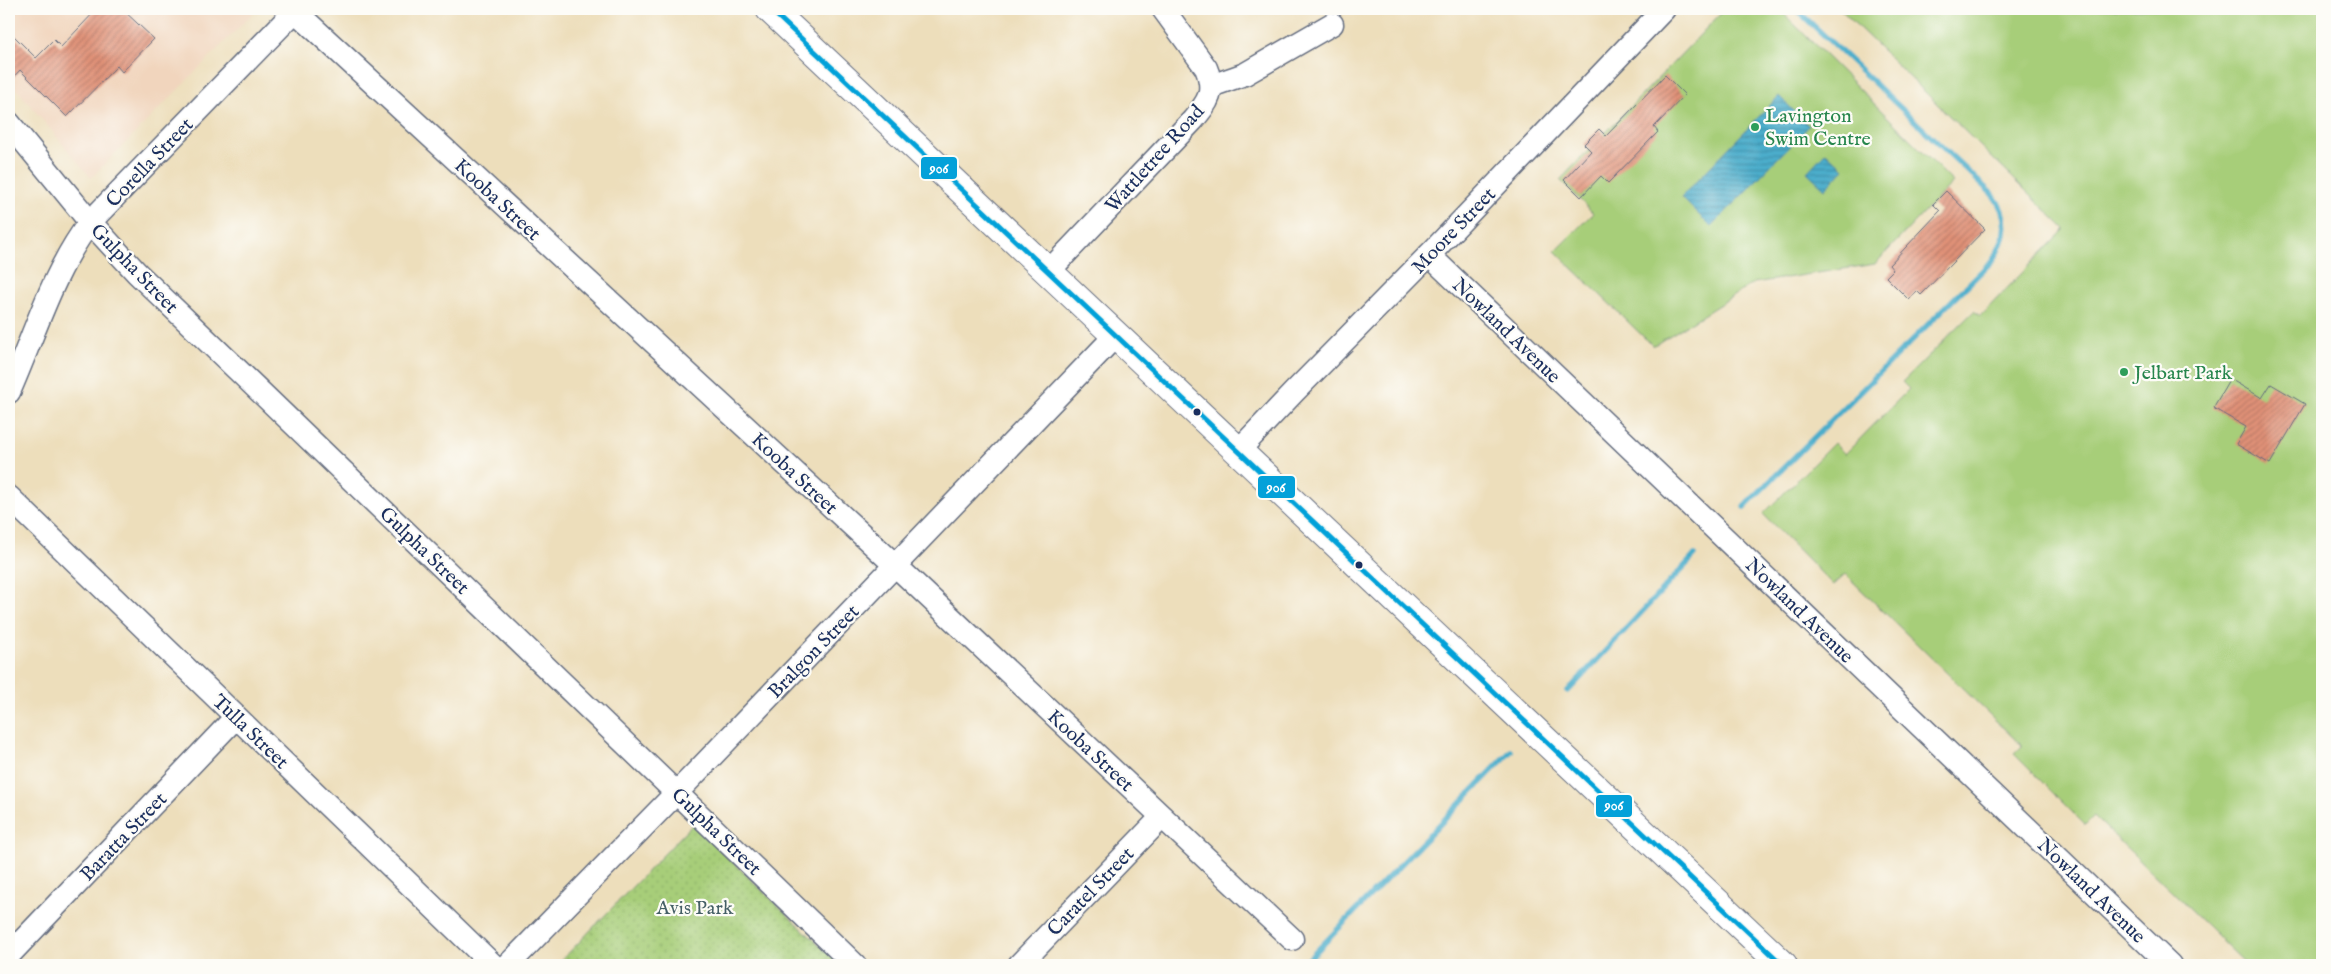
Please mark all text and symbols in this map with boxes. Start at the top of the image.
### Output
street label: Wattletree Road [1100,100,1210,218]
place label: Lavington Swim Centre [1765,104,1871,152]
street label: Corella Street [101,113,199,213]
marker: Lavington Swim Centre [1749,121,1761,133]
street label: Kooba Street [448,154,546,247]
line badge: 906 [920,156,958,180]
text: 906 [929,160,950,178]
street label: Moore Street [1407,182,1502,280]
street label: Gulpha Street [85,219,183,319]
street label: Nowland Avenue [1446,273,1565,389]
place label: Jelbart Park [2132,361,2233,386]
marker: Jelbart Park [2118,366,2130,378]
unlabelled marker [1192,407,1202,417]
street label: Kooba Street [745,428,843,521]
line badge: 906 [1257,475,1296,499]
text: 906 [1266,479,1287,497]
street label: Gulpha Street [374,502,474,600]
street label: Nowland Avenue [1739,553,1858,669]
unlabelled marker [1354,560,1364,570]
street label: Bralgon Street [763,600,865,704]
street label: Tulla Street [206,689,294,775]
street label: Kooba Street [1041,705,1139,798]
street label: Gulpha Street [666,783,766,881]
street label: Baratta Street [75,787,173,887]
line badge: 906 [1595,794,1633,818]
text: 906 [1604,797,1625,815]
street label: Nowland Avenue [2031,833,2150,949]
street label: Caratel Street [1042,842,1140,942]
park label: Avis Park [656,896,734,921]

